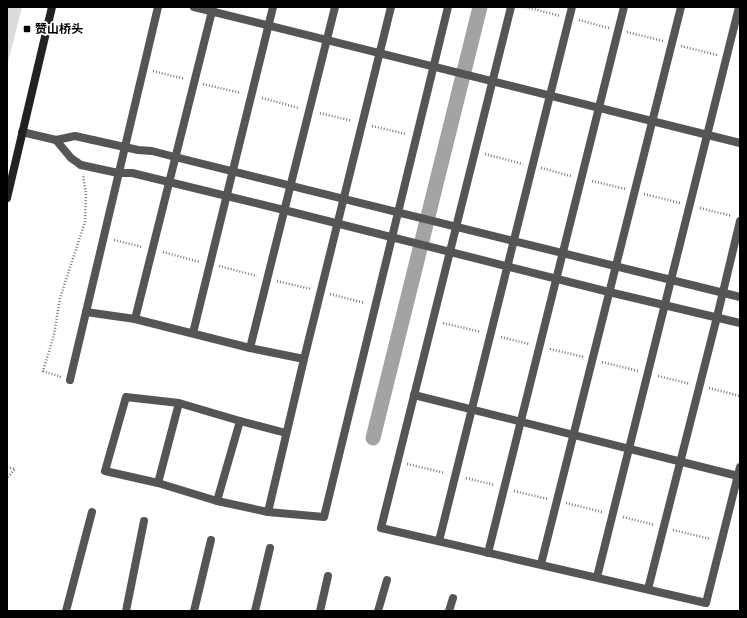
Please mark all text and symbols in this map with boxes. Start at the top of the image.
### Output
place label: 赞山桥头 [35,22,83,37]
marker: 赞山桥头 [22,24,32,34]

